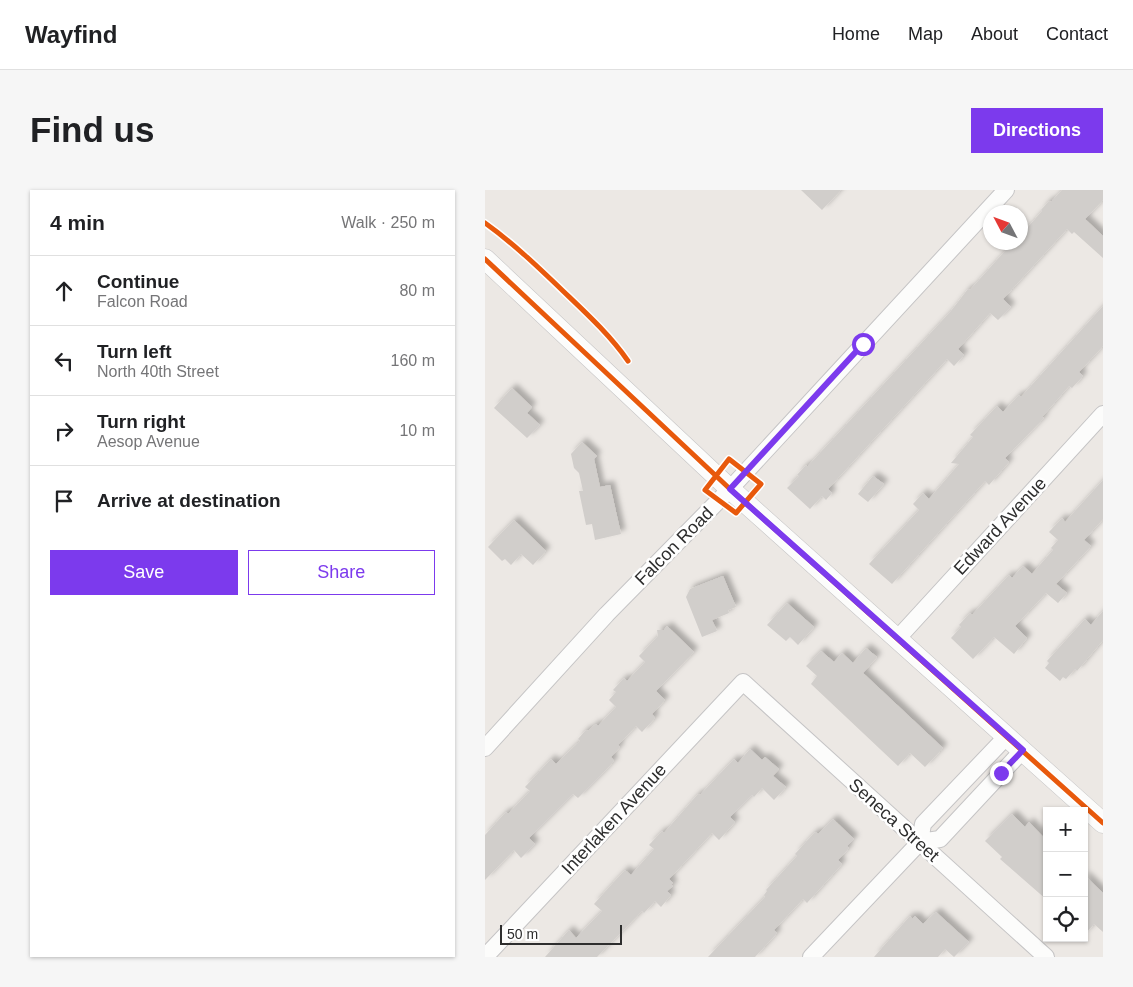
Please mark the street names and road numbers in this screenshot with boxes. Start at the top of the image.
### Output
street label: Edward Avenue [950,473,1050,579]
street label: Falcon Road [631,503,717,589]
street label: Interlaken Avenue [558,760,670,878]
street label: Seneca Street [845,774,943,866]

